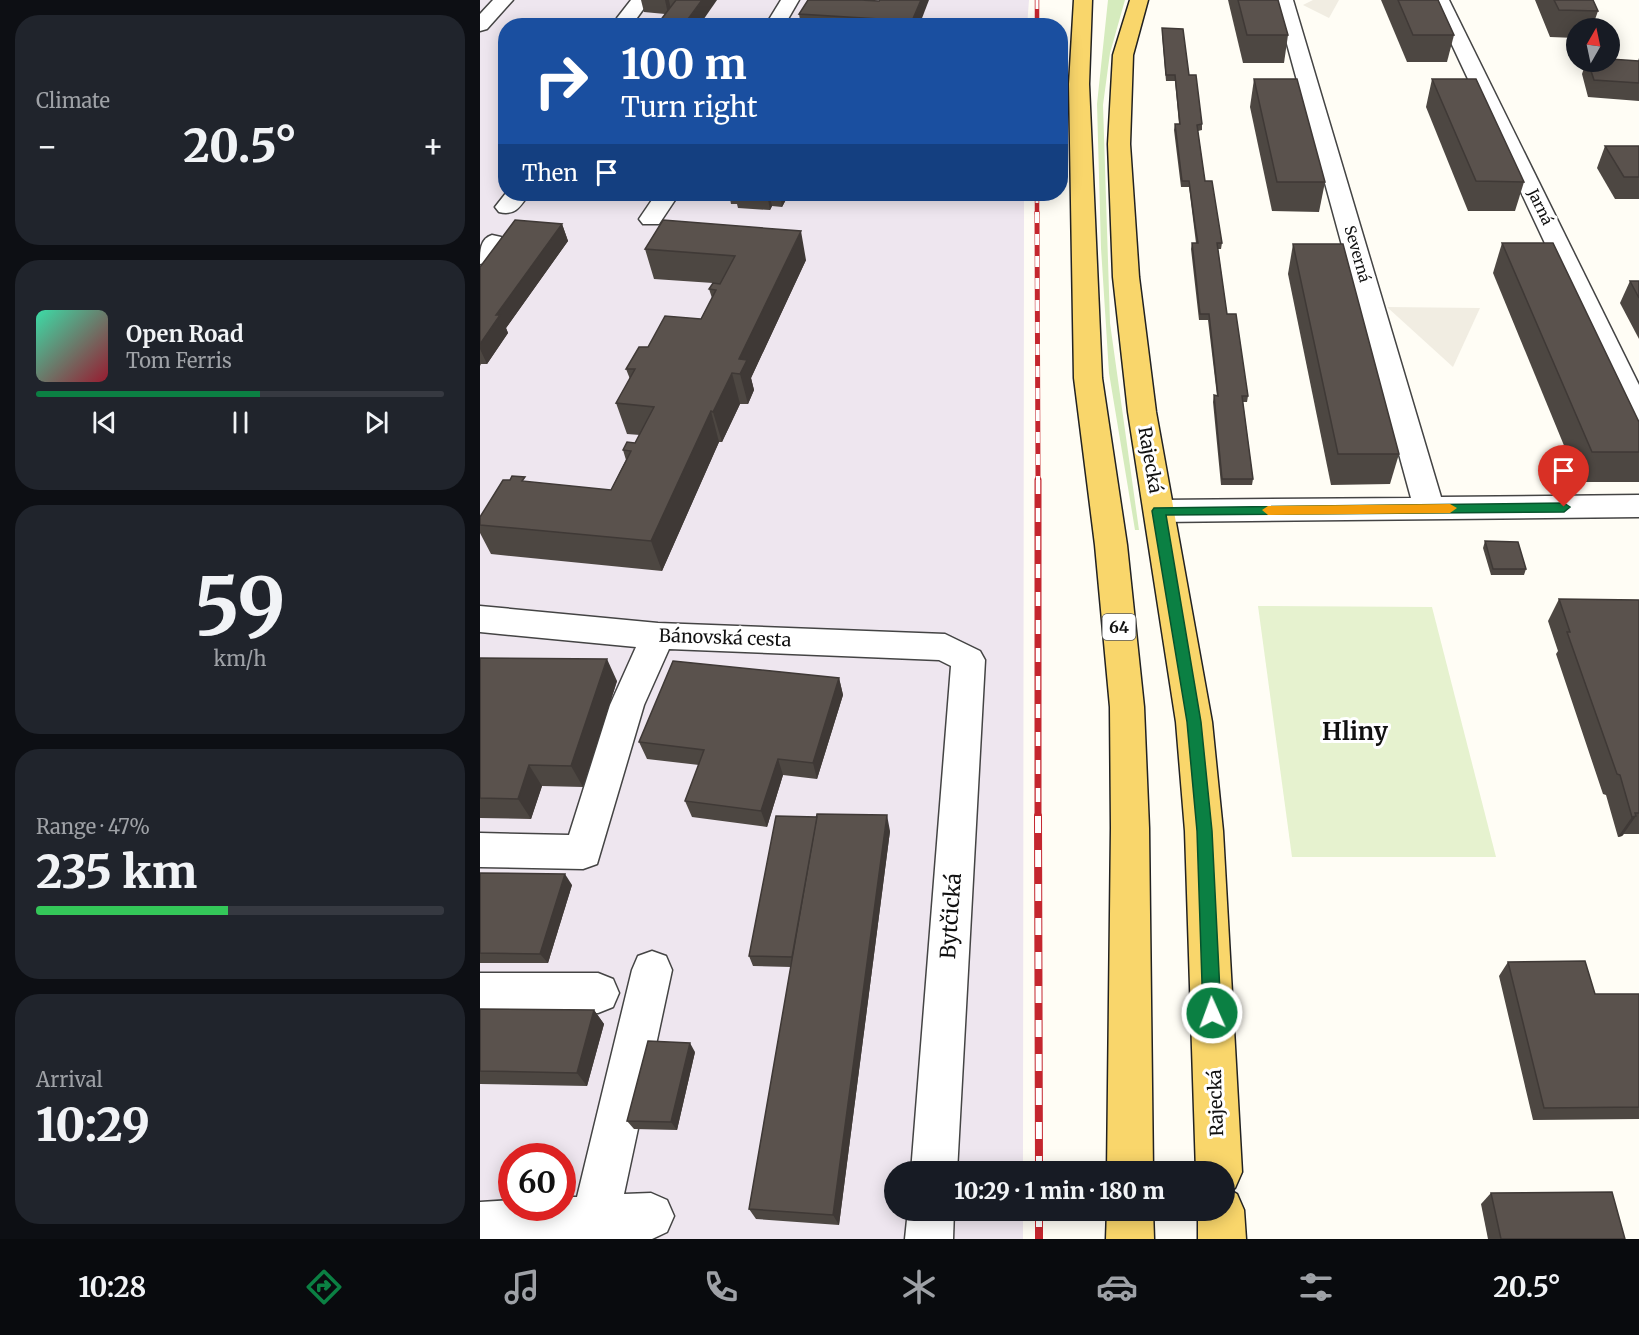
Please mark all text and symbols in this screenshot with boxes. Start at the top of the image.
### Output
north arrow [1566,18,1620,72]
map controls [1566,18,1620,72]
text: 100 m [621,38,747,90]
icon: right [522,42,600,120]
text: Climate [36,88,110,113]
text: Turn right [621,90,758,124]
text: 20.5° [183,118,297,174]
text: − [36,126,58,167]
text: + [422,126,444,167]
icon: arrive [590,156,623,189]
text: Then [522,159,578,187]
street label: Jarná [1523,185,1557,228]
street label: Severná [1340,223,1375,284]
text: Open Road [126,320,244,348]
text: Tom Ferris [126,348,232,373]
icon: previous [88,406,121,439]
icon: pause [224,406,257,439]
icon: next [360,406,393,439]
street label: Rajecká [1133,425,1168,495]
pin [1538,445,1589,507]
icon: arrive [1547,454,1580,487]
text: 59 [194,558,286,656]
road number: 64 [1102,614,1136,640]
street label: Bánovská cesta [658,624,792,651]
text: km/h [214,646,266,671]
district label: Hliny [1322,716,1389,747]
text: Range · 47% [36,814,150,839]
text: 235 km [36,844,197,900]
street label: Bytčická [934,872,967,960]
position arrow [1180,981,1244,1045]
text: Arrival [36,1067,103,1092]
street label: Rajecká [1203,1069,1228,1137]
text: 10:29 [36,1097,150,1153]
speed limit sign: 60 [498,1143,576,1221]
text: 10:29 · 1 min · 180 m [954,1177,1165,1205]
icon: directions [303,1266,345,1308]
icon: music [501,1266,543,1308]
icon: phone [700,1266,742,1308]
icon: climate [898,1266,940,1308]
icon: car [1096,1266,1138,1308]
icon: filters [1295,1266,1337,1308]
text: 10:28 [78,1270,146,1304]
text: 20.5° [1493,1270,1561,1304]

